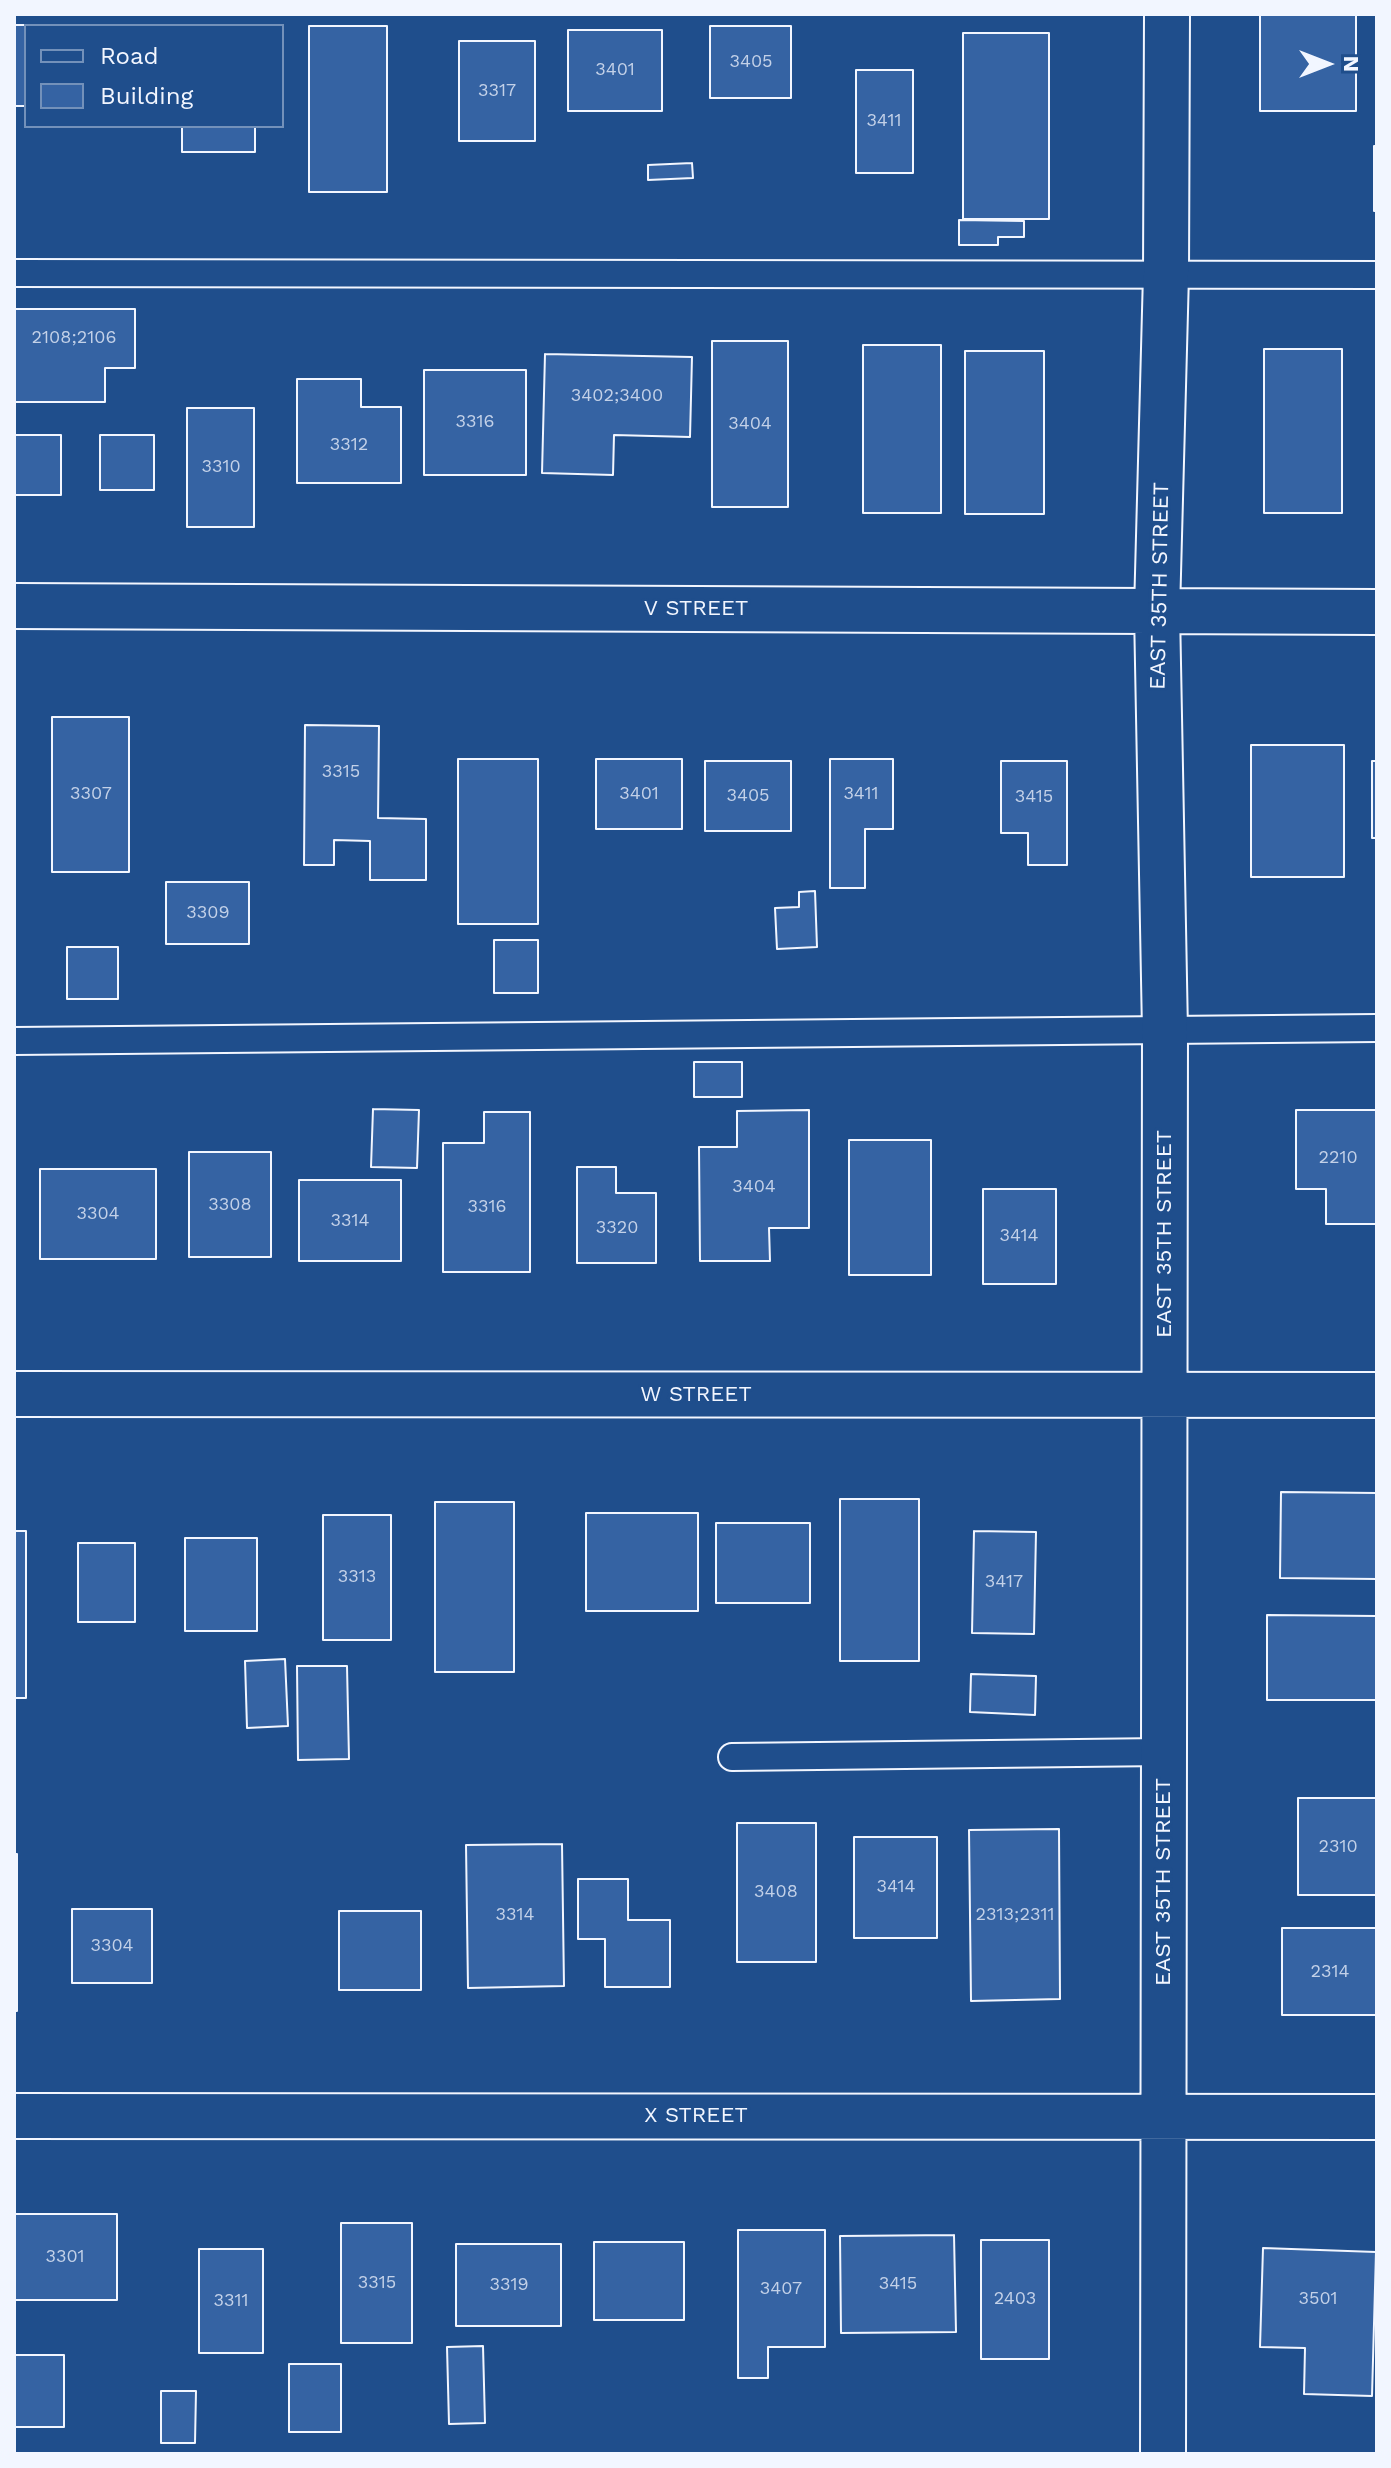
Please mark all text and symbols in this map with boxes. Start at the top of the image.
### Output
legend [24,24,284,128]
north arrow [1287,24,1367,104]
text: Road [100,42,159,70]
house number: 3405 [729,51,773,73]
text: N [1339,56,1364,72]
house number: 3401 [595,59,635,81]
house number: 3317 [478,80,516,102]
text: Building [100,82,193,110]
house number: 3411 [866,110,902,132]
house number: 2108;2106 [32,327,116,349]
house number: 3402;3400 [571,385,663,407]
house number: 3316 [456,411,494,433]
house number: 3404 [728,413,772,435]
house number: 3312 [330,434,368,456]
house number: 3310 [201,456,241,478]
street label: EAST 35TH STREET [1145,482,1175,690]
street label: V STREET [644,596,748,622]
house number: 3315 [322,761,360,783]
house number: 3307 [70,783,112,805]
house number: 3401 [619,783,659,805]
house number: 3411 [843,783,879,805]
house number: 3405 [726,785,770,807]
house number: 3415 [1015,786,1053,808]
house number: 3309 [186,902,230,924]
street label: EAST 35TH STREET [1152,1130,1178,1338]
house number: 2210 [1318,1147,1358,1169]
house number: 3404 [732,1176,776,1198]
house number: 3308 [208,1194,252,1216]
house number: 3316 [468,1196,506,1218]
house number: 3304 [76,1203,120,1225]
house number: 3314 [330,1210,370,1232]
house number: 3320 [596,1217,638,1239]
house number: 3414 [999,1225,1039,1247]
street label: W STREET [640,1382,752,1408]
house number: 3313 [338,1566,376,1588]
house number: 3417 [985,1571,1023,1593]
street label: EAST 35TH STREET [1151,1778,1177,1986]
house number: 2310 [1318,1836,1358,1858]
house number: 3414 [876,1876,916,1898]
house number: 3408 [754,1881,798,1903]
house number: 3314 [495,1904,535,1926]
house number: 2313;2311 [976,1904,1054,1926]
house number: 3304 [90,1935,134,1957]
house number: 2314 [1310,1961,1350,1983]
street label: X STREET [644,2103,748,2129]
house number: 3301 [45,2246,85,2268]
house number: 3315 [358,2272,396,2294]
house number: 3415 [879,2273,917,2295]
house number: 3319 [489,2274,529,2296]
house number: 3407 [760,2278,802,2300]
house number: 2403 [994,2288,1036,2310]
house number: 3501 [1298,2288,1338,2310]
house number: 3311 [213,2290,249,2312]

